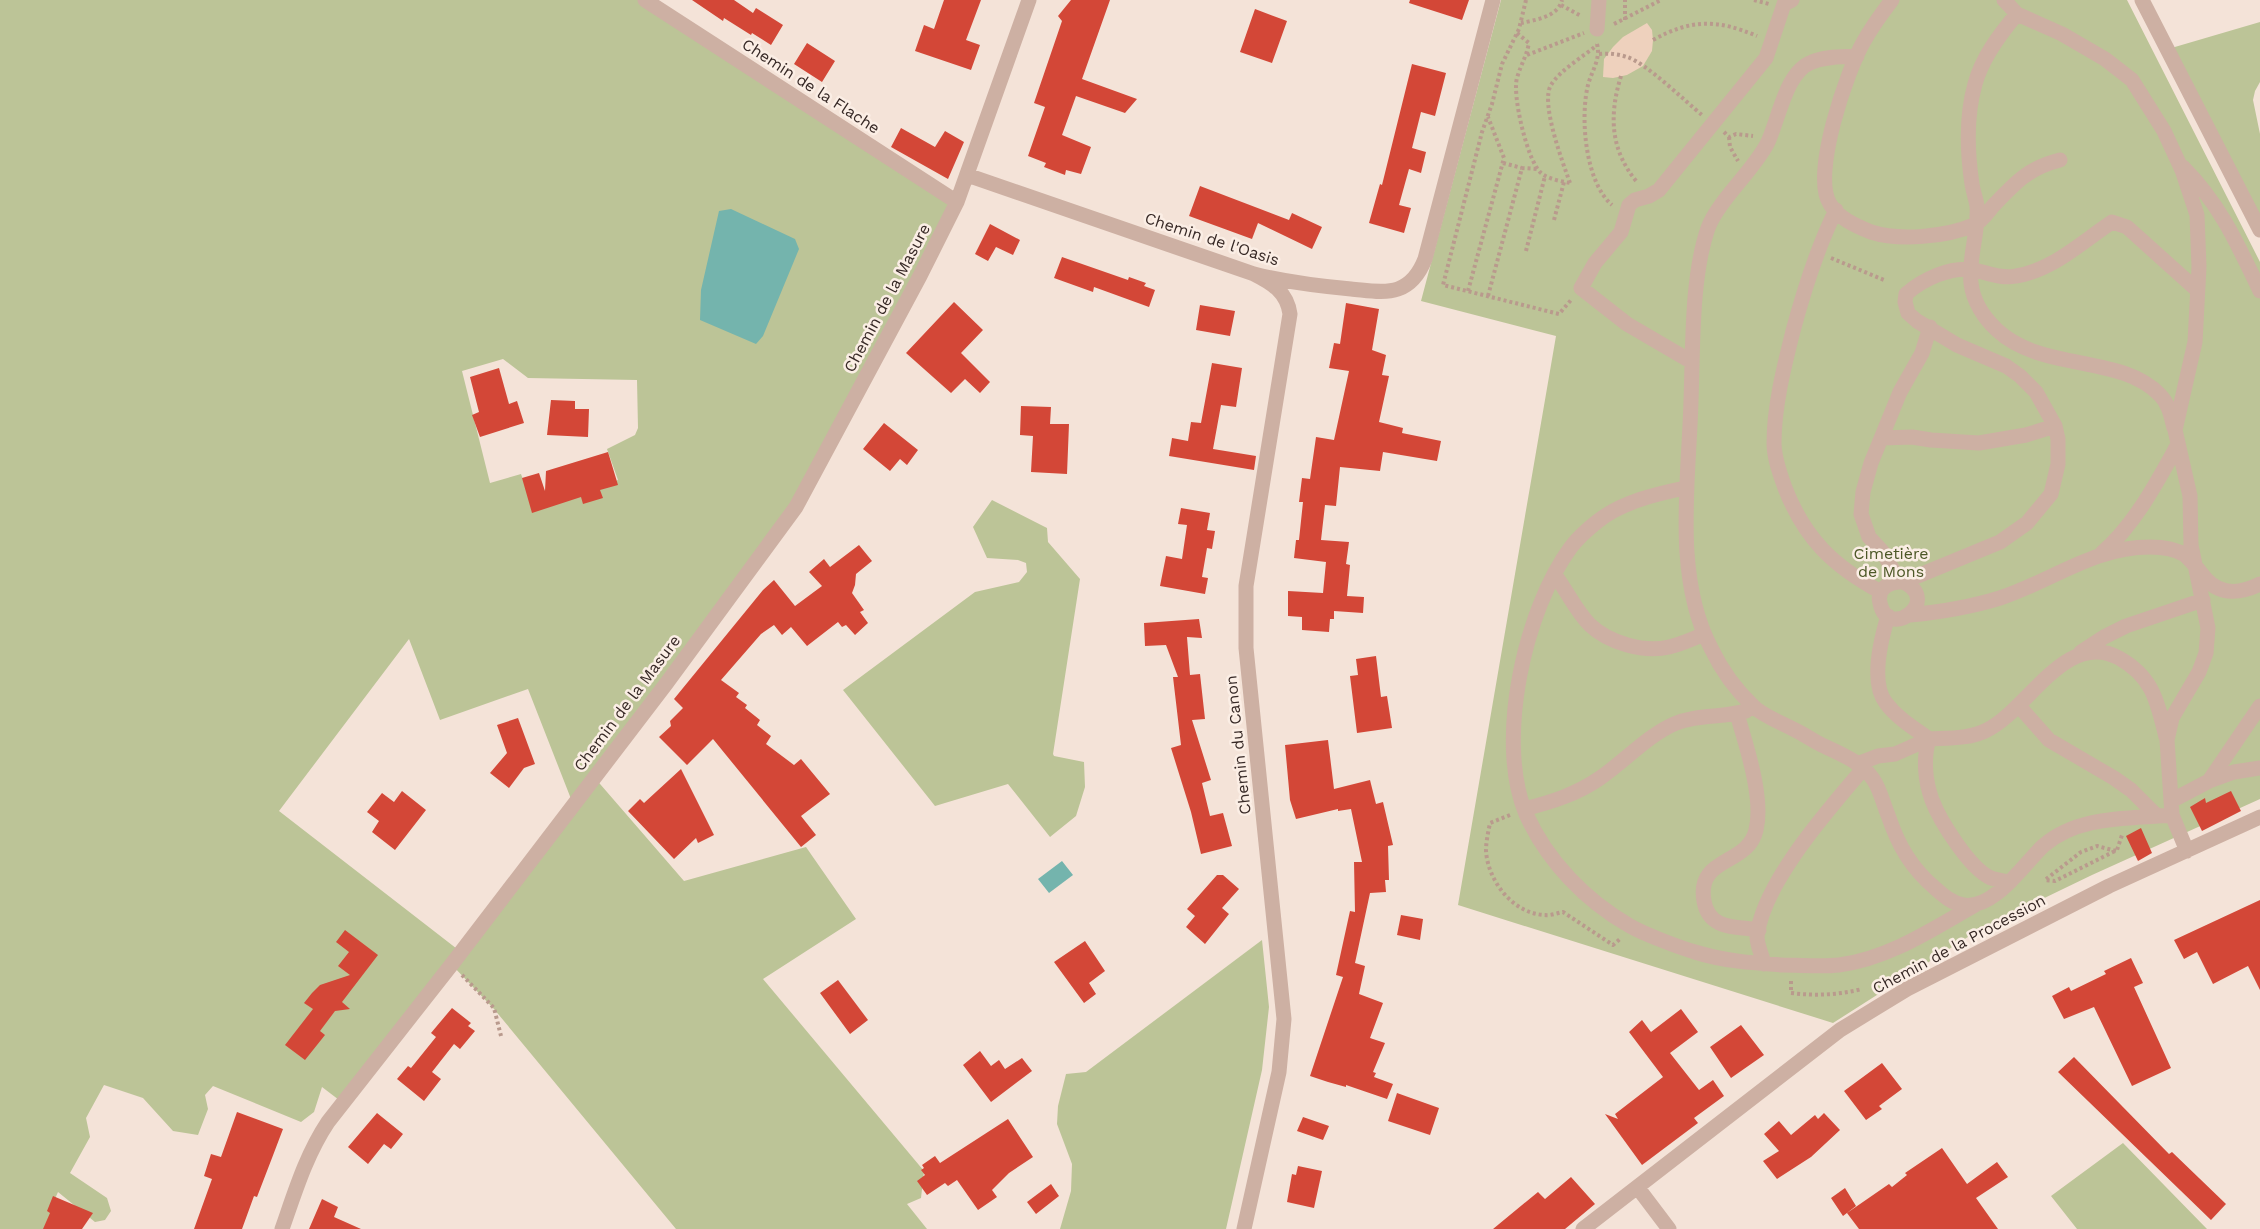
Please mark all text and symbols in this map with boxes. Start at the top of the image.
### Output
street label: Chemin de la Flache [739,34,883,138]
street label: Chemin de l'Oasis [1142,208,1282,270]
street label: Chemin de la Masure [840,221,934,375]
park label: Cimetière de Mons [1853,544,1929,581]
street label: Chemin de la Masure [570,631,684,775]
street label: Chemin du Canon [1221,674,1255,816]
street label: Chemin de la Procession [1869,890,2049,998]

